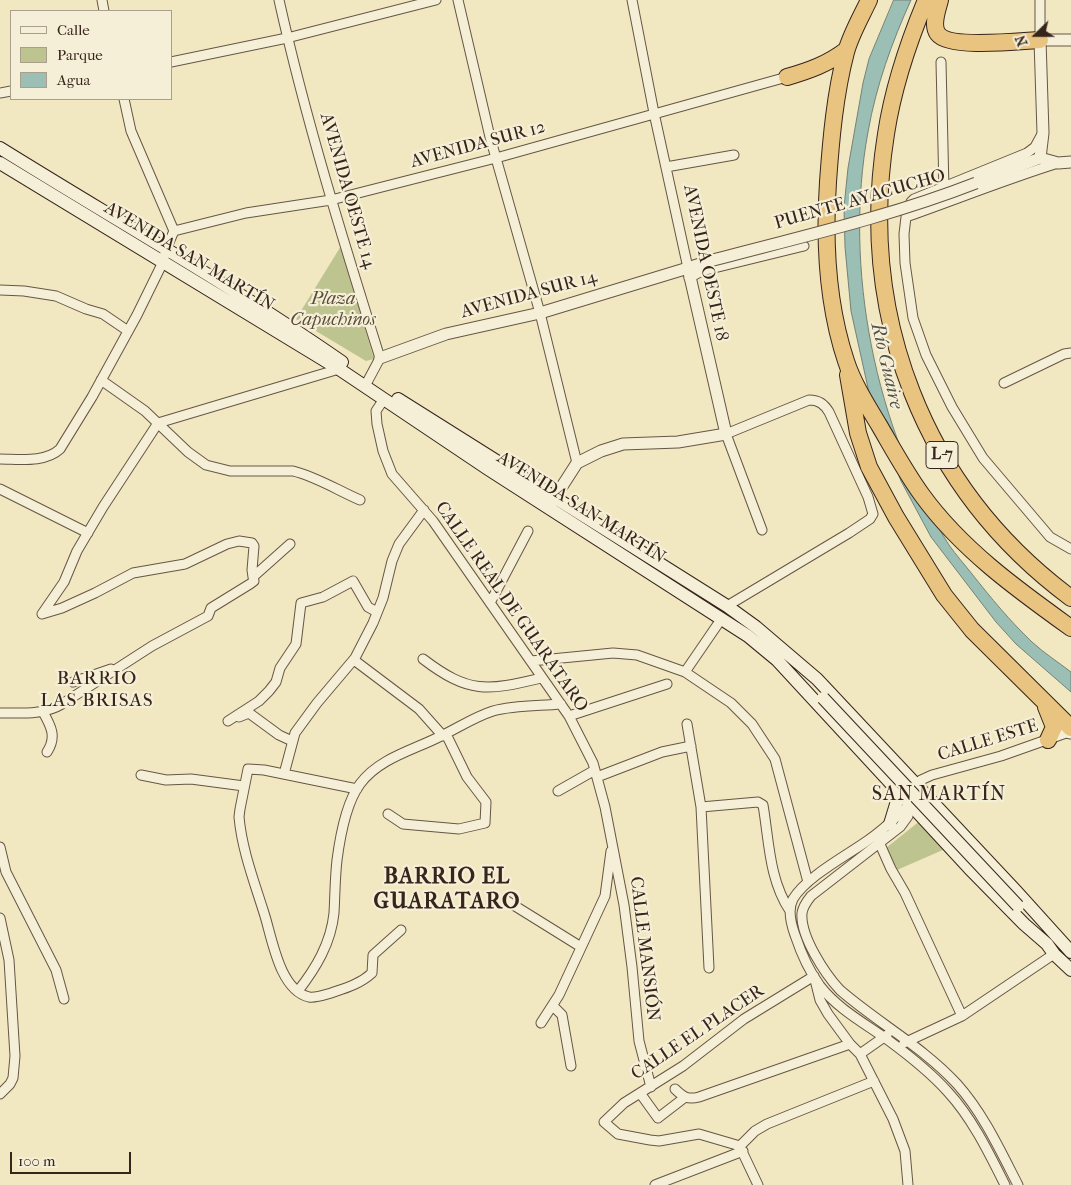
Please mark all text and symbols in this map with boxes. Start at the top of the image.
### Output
legend [10,10,172,100]
north arrow [1011,10,1061,60]
text: Calle [57,21,90,39]
text: N [1012,33,1031,49]
text: Parque [57,46,103,64]
text: Agua [57,71,90,89]
street label: AVENIDA OESTE 14 [314,111,380,271]
street label: AVENIDA SUR 12 [408,117,548,173]
street label: PUENTE AYACUCHO [772,165,948,235]
street label: AVENIDA OESTE 18 [678,183,732,343]
street label: AVENIDA SAN MARTÍN [100,198,278,316]
street label: AVENIDA SUR 14 [459,266,599,324]
park label: Plaza Capuchinos [290,289,376,332]
water label: Río Guaire [865,321,907,411]
road number: L-7 [926,442,958,468]
street label: AVENIDA SAN MARTÍN [493,447,669,569]
street label: CALLE REAL DE GUARATARO [430,498,592,716]
district label: BARRIO LAS BRISAS [39,668,155,712]
street label: CALLE ESTE [935,716,1041,766]
district label: SAN MARTÍN [871,783,1007,807]
district label: BARRIO EL GUARATARO [372,865,522,916]
street label: CALLE MANSIÓN [624,875,664,1023]
street label: CALLE EL PLACER [628,981,768,1085]
scale bar [12,1142,134,1174]
text: 100 m [18,1152,56,1170]

